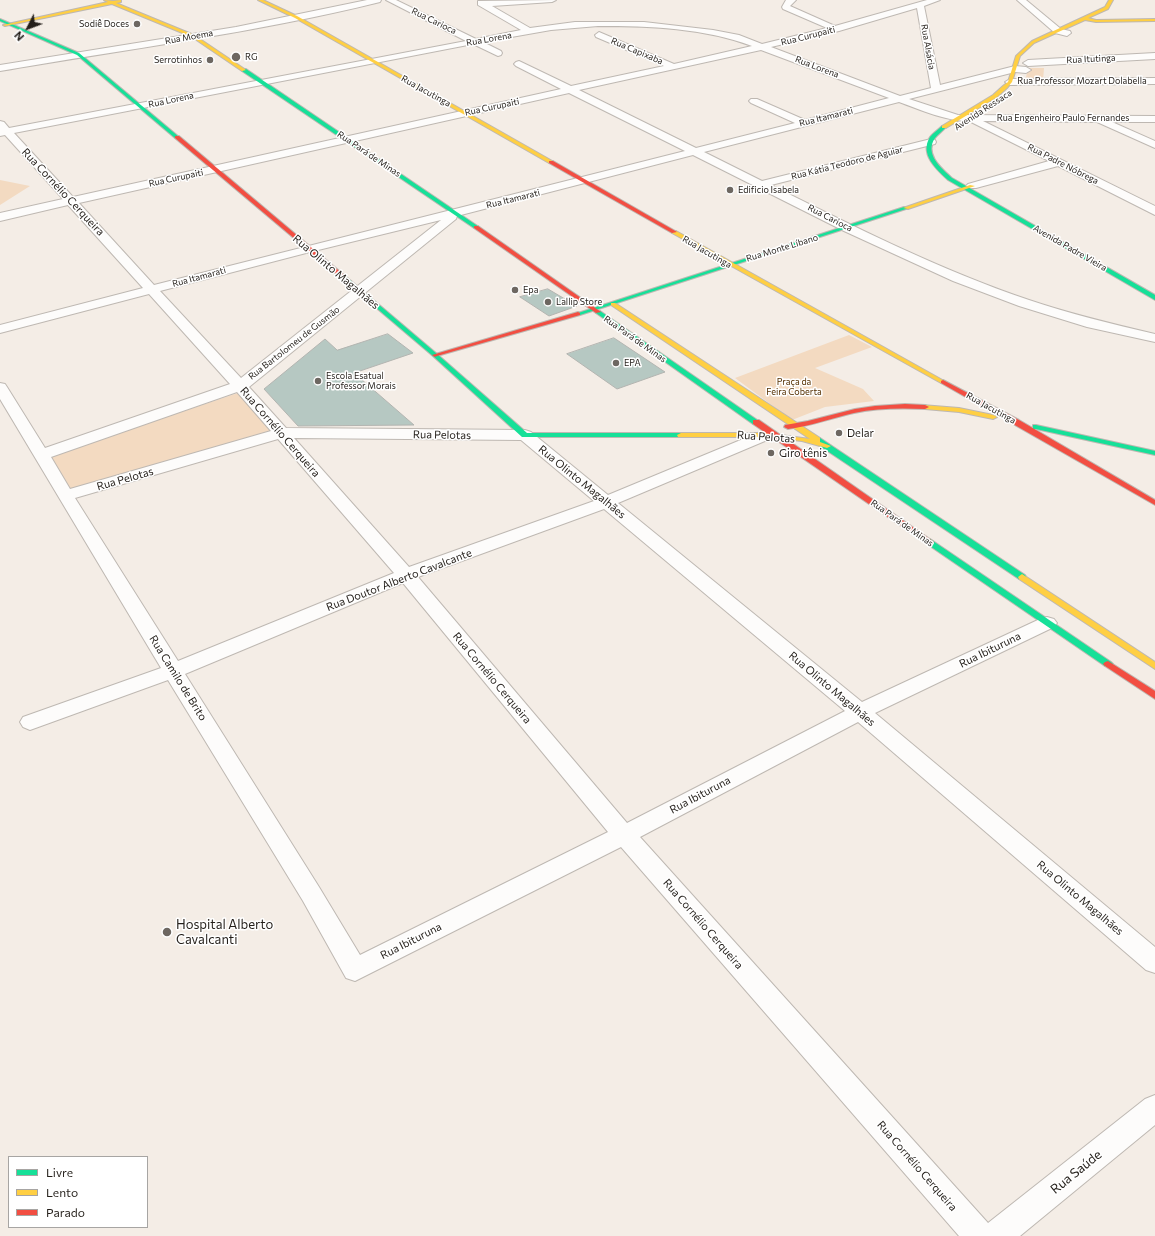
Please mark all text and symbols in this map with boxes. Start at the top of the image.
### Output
street label: Rua Carioca [410,5,458,37]
north arrow [8,8,48,48]
place label: Sodiê Doces [79,19,129,29]
marker: Sodiê Doces [132,19,142,29]
street label: Rua Alsácia [919,23,937,71]
street label: Rua Curupaiti [780,24,836,48]
street label: Rua Moema [164,27,214,47]
text: N [11,29,26,44]
street label: Rua Lorena [465,30,513,48]
street label: Rua Capixaba [609,35,665,67]
marker: RG [230,51,242,63]
place label: RG [245,52,257,62]
street label: Rua Itutinga [1066,52,1116,66]
street label: Rua Lorena [794,54,840,80]
place label: Serrotinhos [154,55,202,65]
marker: Serrotinhos [205,55,215,65]
street label: Rua Jacutinga [399,73,453,109]
street label: Rua Professor Mozart Dolabella [1017,76,1147,86]
street label: Avenida Ressaca [952,87,1014,133]
street label: Rua Lorena [147,90,195,110]
street label: Rua Curupaiti [464,96,520,118]
street label: Rua Itamarati [798,105,854,129]
street label: Rua Engenheiro Paulo Fernandes [997,113,1129,123]
street label: Rua Pará de Minas [335,129,403,179]
street label: Rua Padre Nóbrega [1026,141,1100,187]
street label: Rua Kátia Teodoro de Aguiar [790,144,904,182]
street label: Rua Cornélio Cerqueira [19,145,107,239]
street label: Rua Curupaiti [148,167,204,189]
marker: Edificio Isabela [725,185,735,195]
place label: Edificio Isabela [738,185,799,195]
street label: Rua Itamarati [485,187,541,211]
street label: Rua Carioca [806,202,854,234]
street label: Avenida Padre Vieira [1031,222,1109,274]
street label: Rua Olinto Magalhães [290,232,382,312]
street label: Rua Monte Líbano [745,232,819,264]
street label: Rua Jacutinga [681,234,733,270]
street label: Rua Itamarati [171,265,227,289]
marker: Epa [510,285,520,295]
place label: Epa [523,285,538,295]
marker: Lallip Store [543,297,553,307]
place label: Lallip Store [556,297,602,307]
street label: Rua Bartolomeu de Gusmão [246,304,342,382]
street label: Rua Pará de Minas [601,313,669,365]
marker: EPA [611,358,621,368]
place label: EPA [624,358,641,368]
place label: Escola Esatual Professor Morais [326,371,396,392]
marker: Escola Esatual Professor Morais [313,376,323,386]
park label: Praça da Feira Coberta [766,377,822,398]
street label: Rua Cornélio Cerqueira [237,384,323,480]
street label: Rua Jacutinga [964,390,1018,426]
place label: Delar [847,426,874,440]
street label: Rua Pelotas [413,428,471,442]
street label: Rua Pelotas [736,428,796,446]
marker: Delar [834,428,844,438]
street label: Rua Olinto Magalhães [536,443,628,521]
place label: Giro tênis [779,446,827,460]
marker: Giro tênis [766,448,776,458]
street label: Rua Pelotas [95,465,155,493]
street label: Rua Pará de Minas [868,497,936,549]
street label: Rua Doutor Alberto Cavalcante [324,546,474,614]
street label: Rua Ibituruna [957,629,1023,671]
street label: Rua Cornélio Cerqueira [450,630,534,726]
street label: Rua Camilo de Brito [146,633,210,723]
street label: Rua Olinto Magalhães [786,649,878,729]
street label: Rua Ibituruna [667,773,733,817]
street label: Rua Olinto Magalhães [1034,858,1126,938]
street label: Rua Cornélio Cerqueira [660,876,746,972]
place label: Hospital Alberto Cavalcanti [176,917,273,948]
street label: Rua Ibituruna [378,920,444,962]
marker: Hospital Alberto Cavalcanti [161,926,173,938]
street label: Rua Cornélio Cerqueira [874,1118,960,1214]
street label: Rua Saúde [1047,1147,1105,1197]
legend [8,1156,148,1228]
text: Livre [46,1165,73,1179]
text: Lento [46,1185,78,1199]
text: Parado [46,1205,85,1219]

